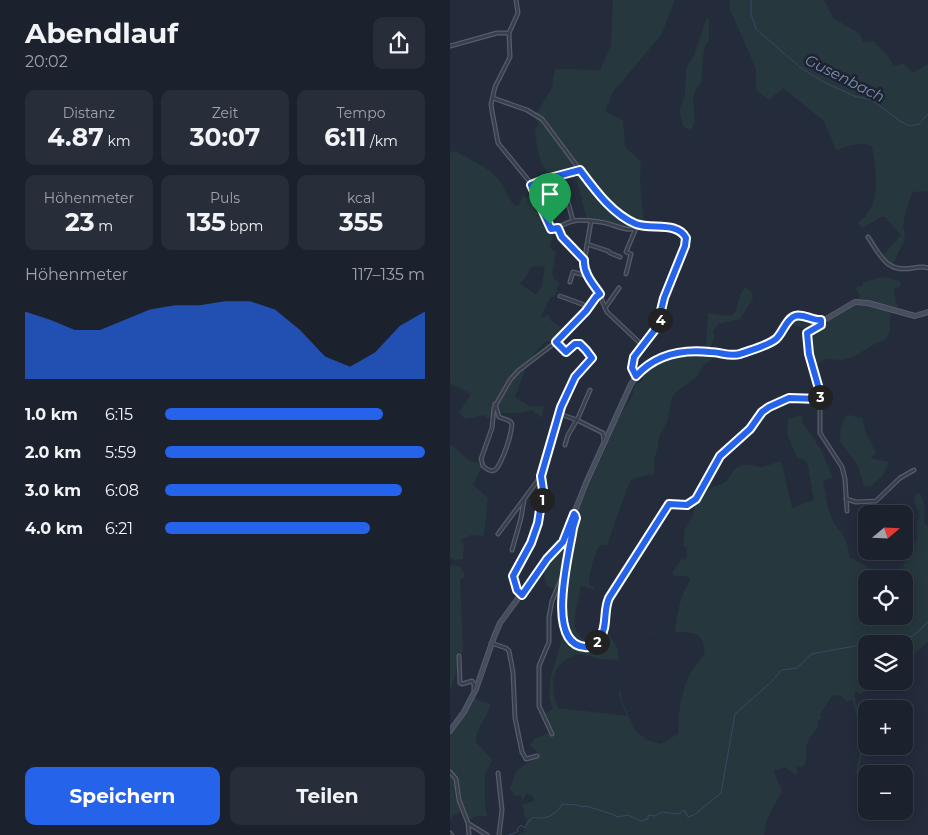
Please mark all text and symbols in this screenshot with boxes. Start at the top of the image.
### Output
text: Abendlauf [25,16,178,50]
button: share [373,17,425,69]
water label: Gusenbach [802,50,888,106]
text: 20:02 [25,52,68,71]
text: Distanz [63,104,115,122]
text: Zeit [212,104,238,122]
text: Tempo [337,104,385,122]
text: 4.87 [47,122,104,152]
text: 30:07 [190,122,260,152]
text: 6:11 [324,122,366,152]
text: km [104,132,131,150]
text: /km [366,132,398,150]
pin [529,173,571,224]
icon: arrive [536,180,564,208]
text: Höhenmeter [44,189,134,207]
text: Puls [210,189,240,207]
text: kcal [347,189,375,207]
text: 23 [65,207,95,237]
text: 135 [187,207,226,237]
text: 355 [339,207,383,237]
text: m [95,217,113,235]
text: bpm [226,217,263,235]
text: Höhenmeter [25,265,128,284]
text: 117–135 m [352,265,425,284]
pin: 4 [648,308,672,332]
text: 4 [656,311,665,329]
pin: 3 [808,384,832,410]
text: 3 [816,388,825,406]
text: 1.0 km [25,405,78,424]
text: 6:15 [105,405,133,424]
text: 2.0 km [25,443,81,462]
text: 5:59 [105,443,136,462]
text: 3.0 km [25,481,81,500]
text: 6:08 [105,481,139,500]
pin: 1 [530,488,554,512]
text: 1 [540,491,545,509]
north arrow [858,505,912,560]
map controls [858,505,913,820]
text: 4.0 km [25,519,83,538]
text: 6:21 [105,519,133,538]
button: locate [858,570,913,625]
pin: 2 [584,630,610,654]
text: 2 [593,633,602,651]
button: layers [858,635,913,690]
button: + [858,700,913,755]
button: − [858,765,913,820]
button: Speichern [25,767,220,825]
button: Teilen [230,767,425,825]

